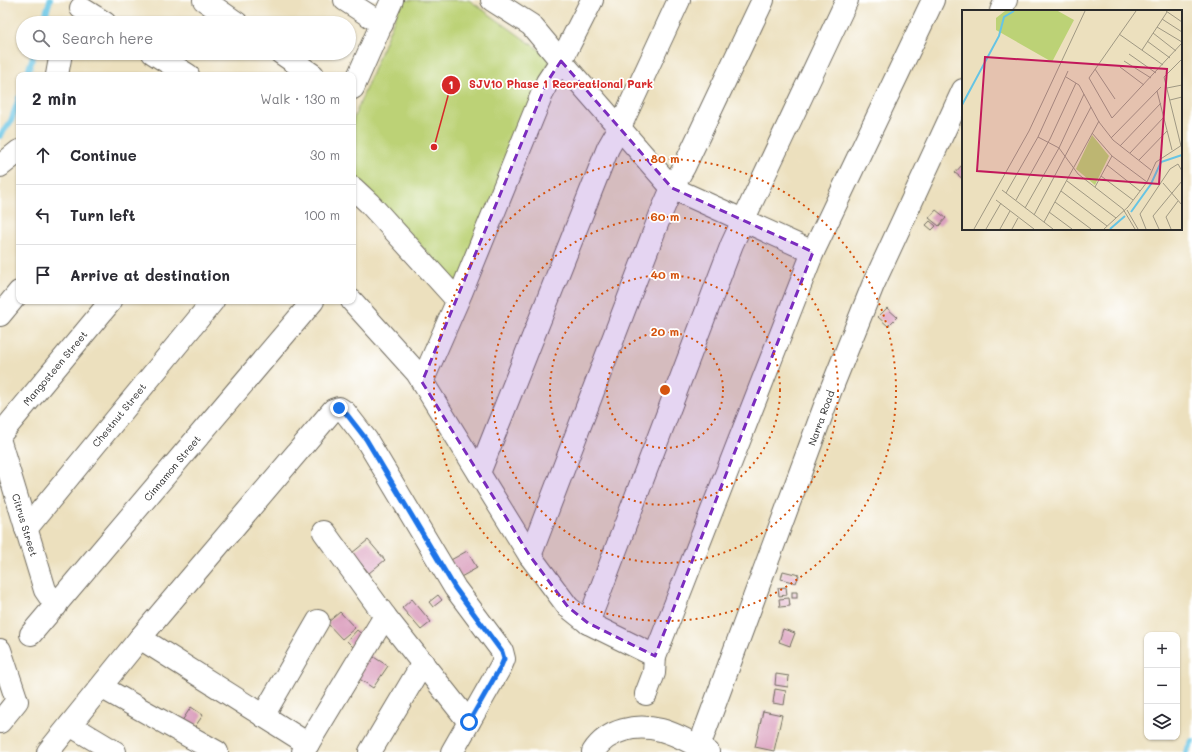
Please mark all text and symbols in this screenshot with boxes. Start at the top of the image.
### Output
inset map [962,10,1182,230]
search box [16,16,356,60]
icon: search [30,27,52,49]
text: Search here [62,28,153,48]
callout: SJV10 Phase 1 Recreational Park [441,73,661,96]
text: 1 [448,76,454,92]
text: SJV10 Phase 1 Recreational Park [469,76,653,91]
text: 2 min [32,87,77,109]
text: Walk · 130 m [260,90,340,107]
icon: ahead [32,144,54,166]
text: Continue [70,145,137,165]
text: 30 m [310,146,340,163]
text: 80 m [650,150,680,166]
icon: left [32,204,54,226]
text: Turn left [70,205,135,225]
text: 100 m [304,206,340,223]
text: 60 m [651,208,679,224]
icon: arrive [32,264,54,286]
text: Arrive at destination [70,265,230,285]
text: 40 m [650,266,680,282]
text: 20 m [651,323,679,339]
street label: Mangosteen Street [20,328,90,408]
street label: Chestnut Street [89,380,149,450]
centre of rings [658,383,672,397]
street label: Narra Road [805,388,837,448]
route end [330,399,348,417]
street label: Cinnamon Street [140,432,204,504]
street label: Citrus Street [9,492,41,558]
map controls [1144,632,1180,740]
button: + [1144,632,1180,668]
button: − [1144,668,1180,704]
button: layers [1144,704,1180,740]
route start [460,713,478,731]

